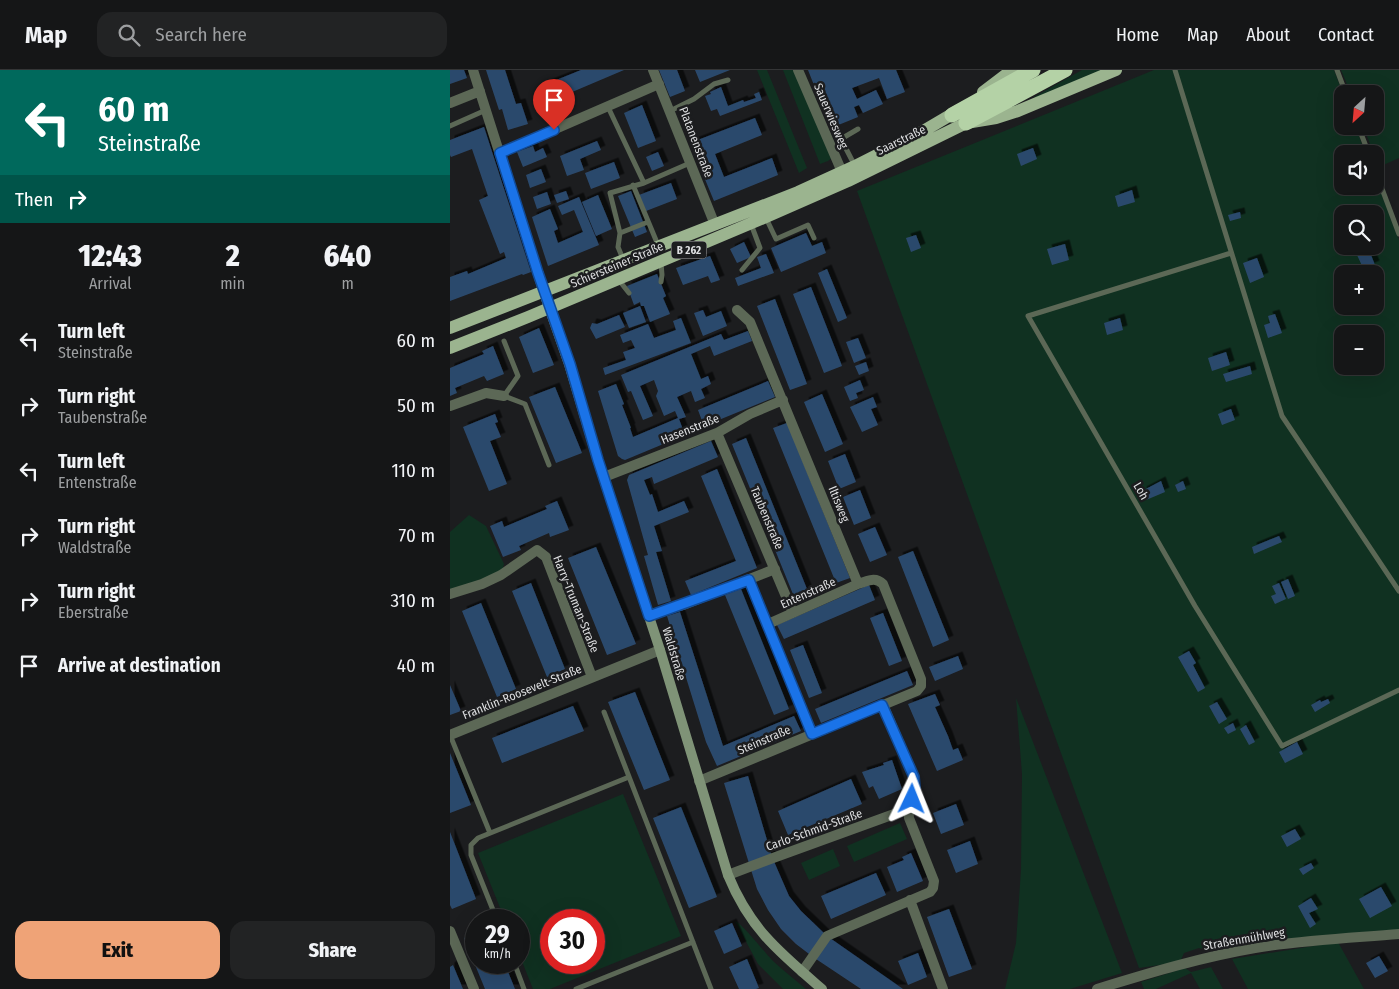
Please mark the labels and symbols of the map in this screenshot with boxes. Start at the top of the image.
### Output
pin [533,79,575,130]
street label: Sauerwiesweg [811,81,851,151]
north arrow [1334,85,1384,135]
street label: Platanenstraße [676,105,716,179]
street label: Saarstraße [874,122,928,158]
street label: Schiersteiner Straße [569,239,666,291]
road number: B 262 [672,242,706,258]
street label: Hasenstraße [659,411,721,447]
street label: Loh [1131,480,1151,502]
street label: Taubenstraße [747,484,787,552]
street label: Iltisweg [825,484,853,524]
street label: Harry-Truman-Straße [550,553,602,655]
street label: Entenstraße [778,575,838,611]
street label: Waldstraße [659,626,689,682]
street label: Franklin-Roosevelt-Straße [460,662,584,722]
street label: Steinstraße [735,723,793,757]
position arrow [885,772,937,824]
street label: Carlo-Schmid-Straße [764,806,864,854]
speed limit sign: 30 [540,909,605,974]
street label: Straßenmühlweg [1202,925,1286,953]

